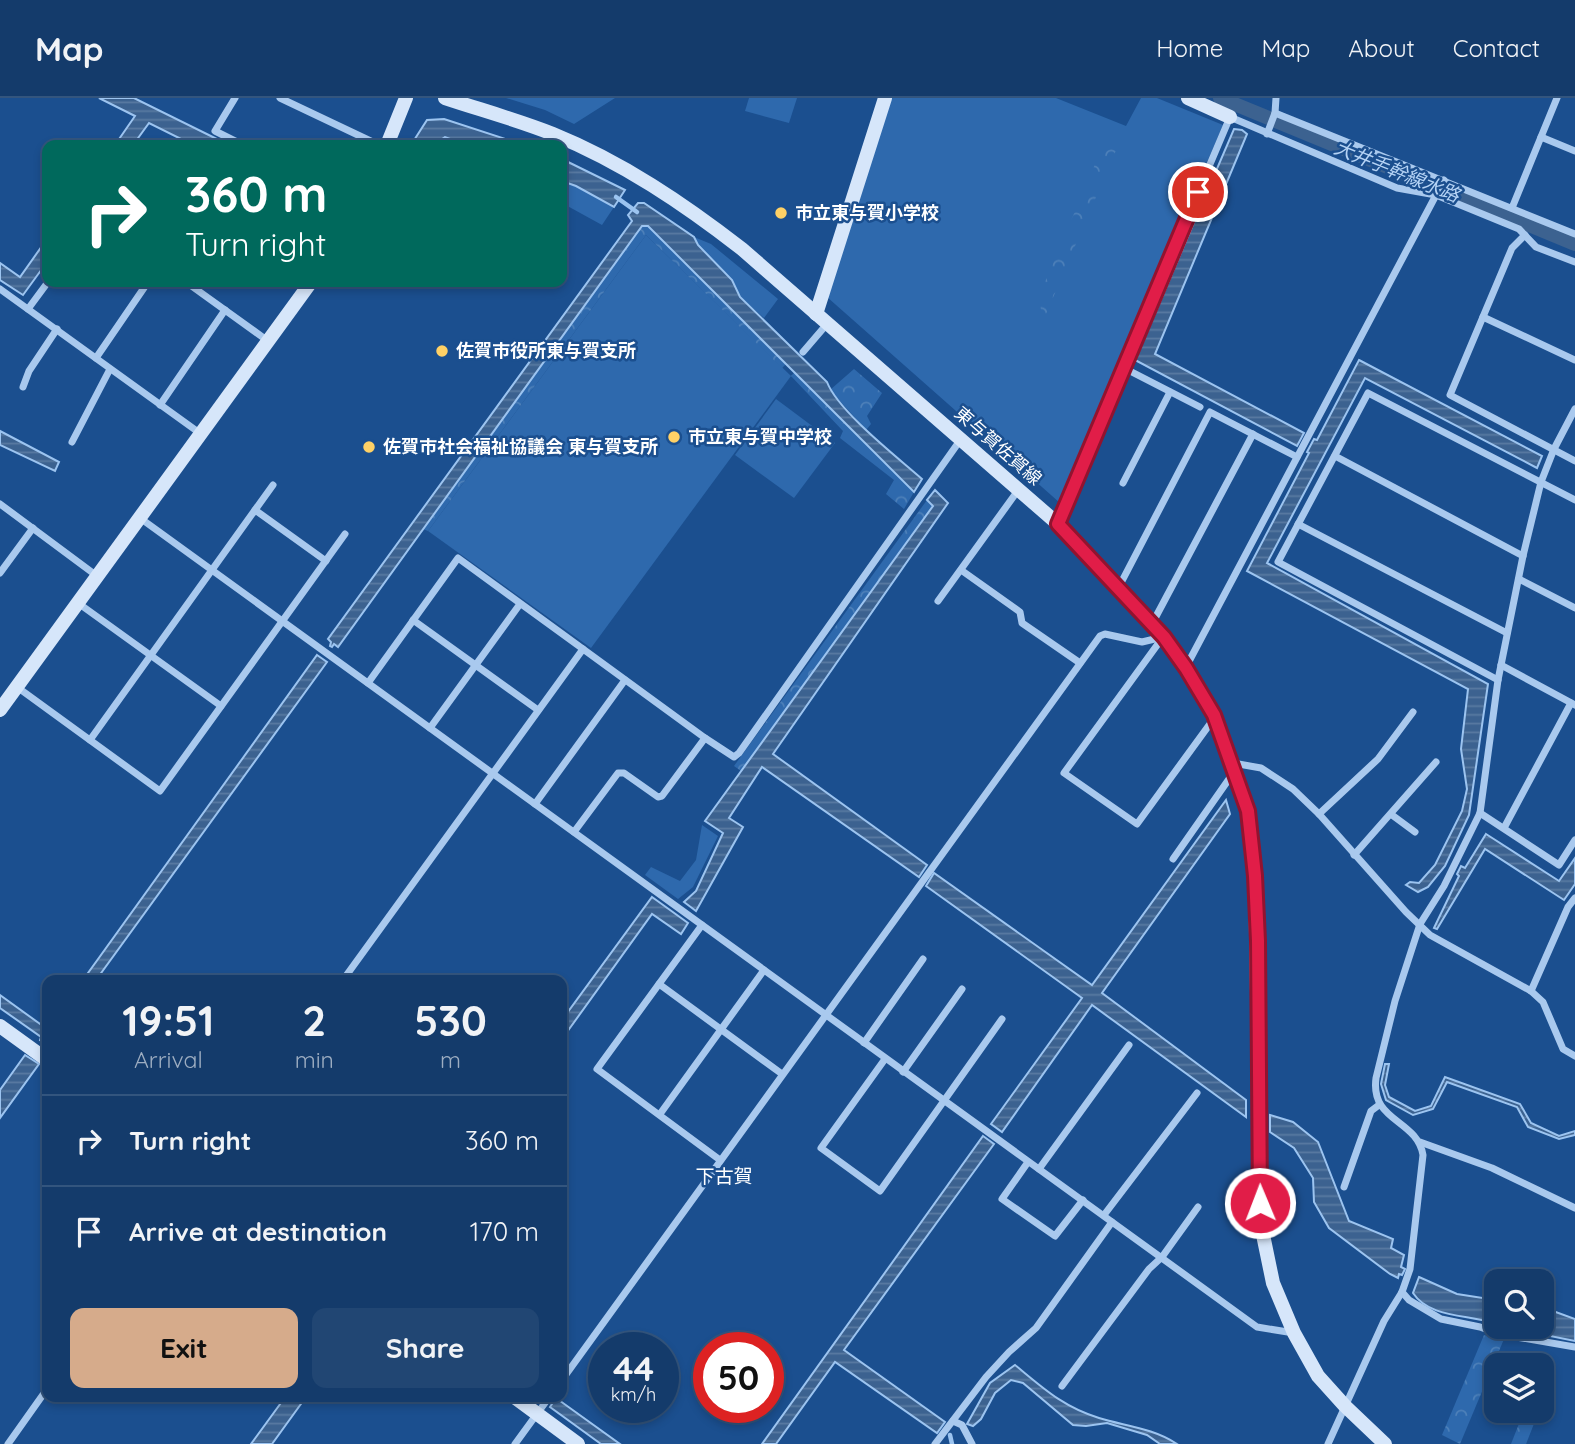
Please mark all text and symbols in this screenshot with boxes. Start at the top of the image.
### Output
text: Map [35,28,103,69]
text: Home [1156,33,1223,63]
text: Map [1261,33,1310,63]
text: About [1348,33,1415,63]
text: Contact [1453,33,1540,63]
water label: 大井手幹線水路 [1331,135,1465,208]
pin [1168,162,1228,222]
text: 360 m [185,163,327,224]
icon: right [70,168,161,259]
icon: arrive [1179,173,1217,211]
place label: 市立東与賀小学校 [795,201,939,224]
marker: 市立東与賀小学校 [773,205,789,221]
text: Turn right [185,224,326,264]
place label: 佐賀市役所東与賀支所 [456,339,636,362]
marker: 佐賀市役所東与賀支所 [434,343,450,359]
street label: 東与賀佐賀線 [950,402,1047,490]
place label: 市立東与賀中学校 [688,425,832,448]
marker: 市立東与賀中学校 [666,429,682,445]
place label: 佐賀市社会福祉協議会 東与賀支所 [383,435,658,458]
marker: 佐賀市社会福祉協議会 東与賀支所 [361,439,377,455]
text: 19:51 [122,994,214,1047]
text: 2 [302,994,326,1047]
text: 530 [414,994,487,1047]
text: Arrival [134,1045,203,1074]
text: min [295,1045,334,1074]
text: m [440,1045,461,1074]
icon: right [70,1122,108,1160]
text: Turn right [129,1124,251,1157]
text: 360 m [465,1124,539,1157]
district label: 下古賀 [695,1164,753,1188]
position arrow [1223,1166,1297,1240]
icon: arrive [70,1213,108,1251]
text: Arrive at destination [129,1215,387,1248]
text: 170 m [470,1215,539,1248]
map controls [1484,1269,1554,1423]
button: search [1484,1269,1554,1339]
button: Exit [70,1308,298,1388]
button: Share [312,1308,539,1388]
speed limit sign: 50 [693,1332,784,1423]
text: 44 [613,1346,654,1390]
button: layers [1484,1353,1554,1423]
text: km/h [611,1383,656,1406]

